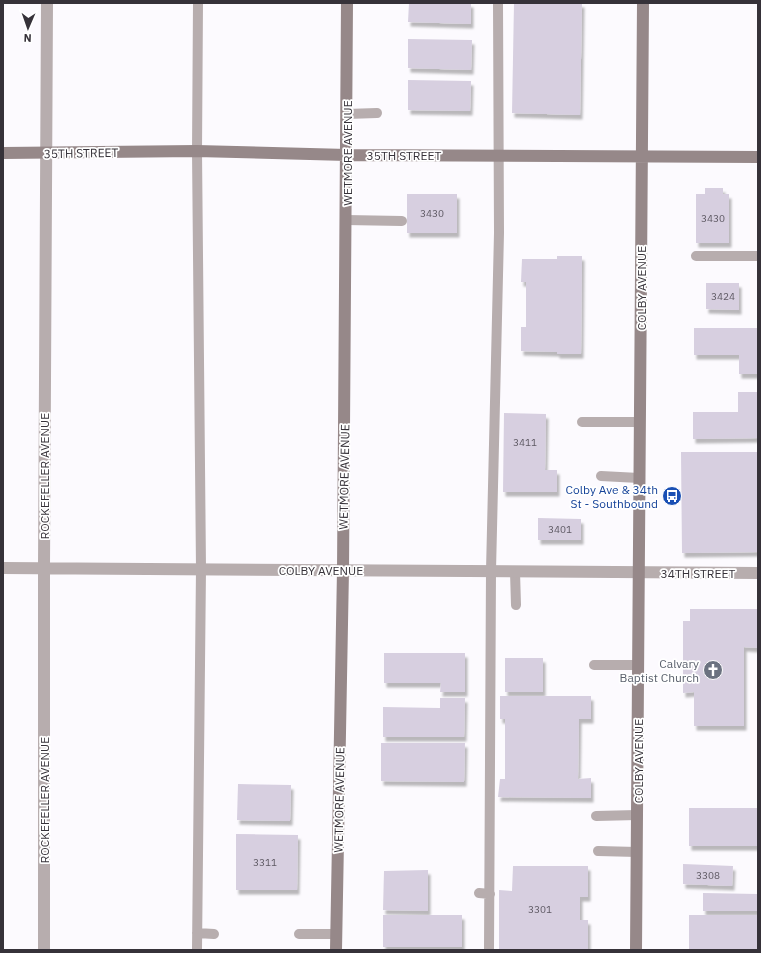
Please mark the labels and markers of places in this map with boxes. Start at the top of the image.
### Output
place label: Colby Ave & 34th St - Southbound [566,482,658,511]
bus stop icon: Colby Ave & 34th St - Southbound [661,485,683,507]
place label: Calvary Baptist Church [620,656,699,685]
church icon: Calvary Baptist Church [702,659,724,681]

